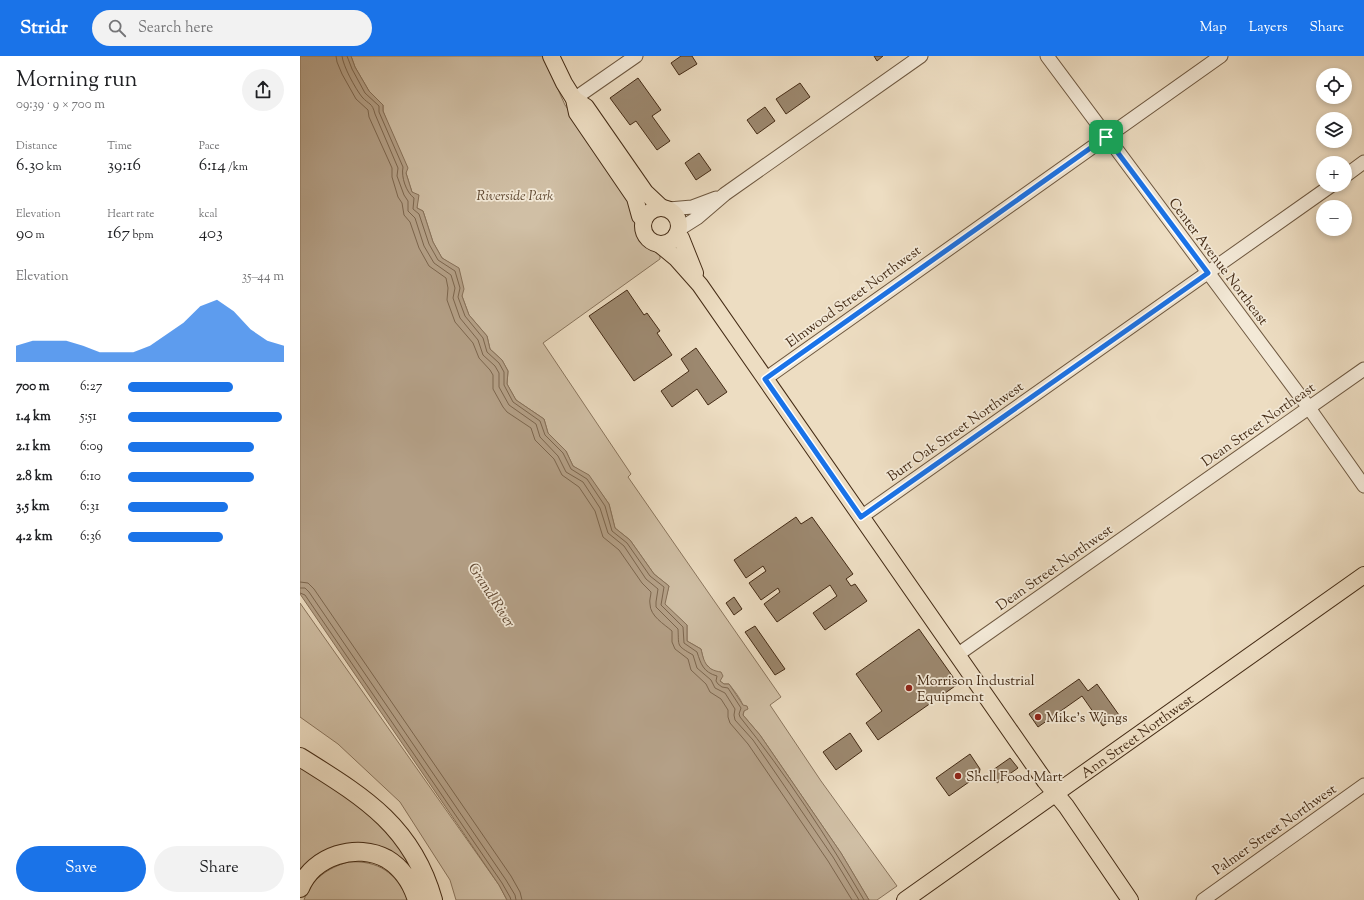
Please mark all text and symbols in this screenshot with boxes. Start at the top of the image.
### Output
search box [92,10,372,46]
text: Stridr [20,15,68,42]
icon: search [106,17,128,39]
text: Search here [138,18,213,39]
text: Map [1200,18,1227,38]
text: Layers [1249,18,1287,38]
text: Share [1309,18,1344,38]
text: Morning run [16,65,138,97]
map controls [1316,68,1352,236]
button: locate [1316,68,1352,104]
button: share [242,69,284,111]
text: 09:39 · 9 × 700 m [16,96,105,114]
button: layers [1316,112,1352,148]
pin [1089,120,1123,154]
icon: arrive [1095,126,1117,148]
text: Distance [16,138,57,154]
text: Time [107,138,132,154]
text: Pace [199,138,220,154]
text: 6.30 [16,154,44,178]
text: 39:16 [107,154,141,178]
text: 6:14 [199,154,226,178]
button: + [1316,156,1352,192]
text: km [44,159,62,175]
text: /km [226,159,248,175]
park label: Riverside Park [477,187,554,207]
street label: Center Avenue Northeast [1163,194,1272,330]
button: − [1316,200,1352,236]
text: Elevation [16,206,61,222]
text: Heart rate [107,206,154,222]
text: kcal [199,206,218,222]
text: 90 [16,222,33,246]
text: 167 [107,222,130,246]
text: 403 [199,222,223,246]
text: m [33,227,45,243]
text: bpm [130,227,154,243]
street label: Elmwood Street Northwest [783,242,926,353]
text: Elevation [16,268,69,286]
text: 35–44 m [242,268,284,286]
text: 700 m [16,378,50,396]
text: 6:27 [80,378,102,396]
street label: Burr Oak Street Northwest [884,378,1028,487]
street label: Dean Street Northeast [1198,379,1320,472]
text: 1.4 km [16,408,51,426]
text: 5:51 [80,408,97,426]
text: 2.1 km [16,438,50,456]
text: 6:09 [80,438,103,456]
text: 2.8 km [16,468,52,486]
text: 6:10 [80,468,101,486]
text: 3.5 km [16,498,50,516]
text: 6:31 [80,498,99,516]
street label: Dean Street Northwest [993,521,1118,616]
text: 4.2 km [16,528,53,546]
text: 6:36 [80,528,101,546]
water label: Grand River [462,559,520,633]
place label: Morrison Industrial Equipment [917,672,1035,708]
marker: Morrison Industrial Equipment [904,683,914,693]
street label: Ann Street Northwest [1078,691,1198,784]
place label: Mike's Wings [1046,709,1127,729]
marker: Mike's Wings [1033,712,1043,722]
place label: Shell Food Mart [966,768,1063,788]
marker: Shell Food Mart [953,771,963,781]
street label: Palmer Street Northwest [1209,780,1341,881]
button: Save [16,846,146,892]
button: Share [154,846,284,892]

